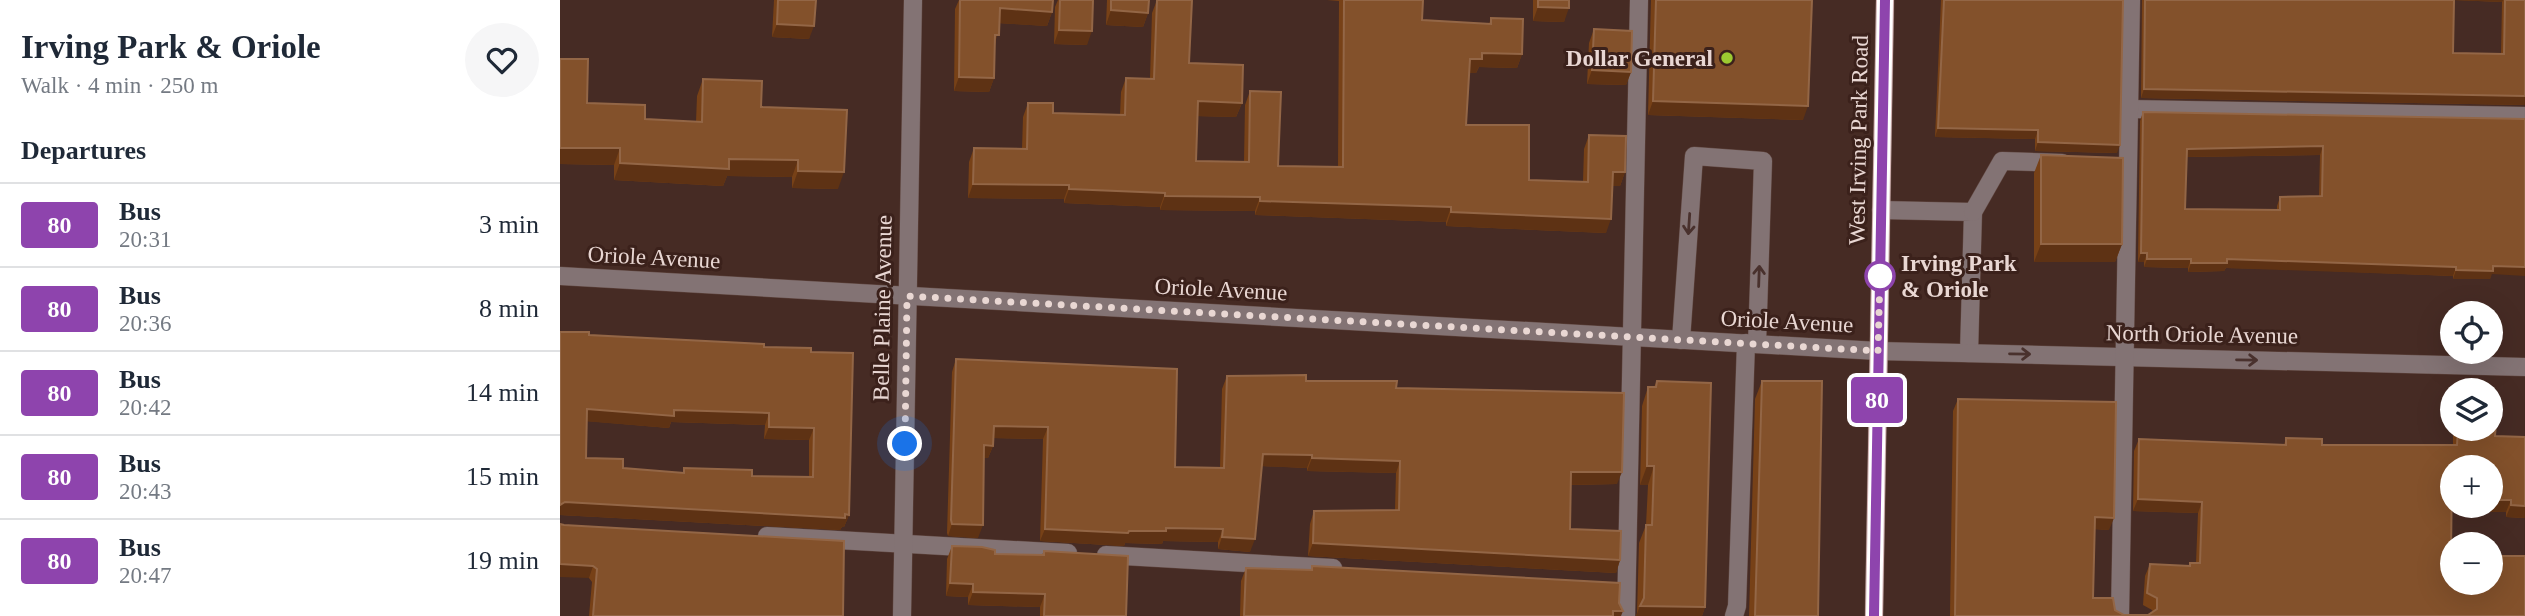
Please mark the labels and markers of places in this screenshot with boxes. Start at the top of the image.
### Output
place label: Dollar General [1566,46,1713,71]
marker: Dollar General [1719,50,1735,66]
place label: Irving Park & Oriole [1901,251,2017,302]
marker: Irving Park & Oriole [1865,261,1895,291]

